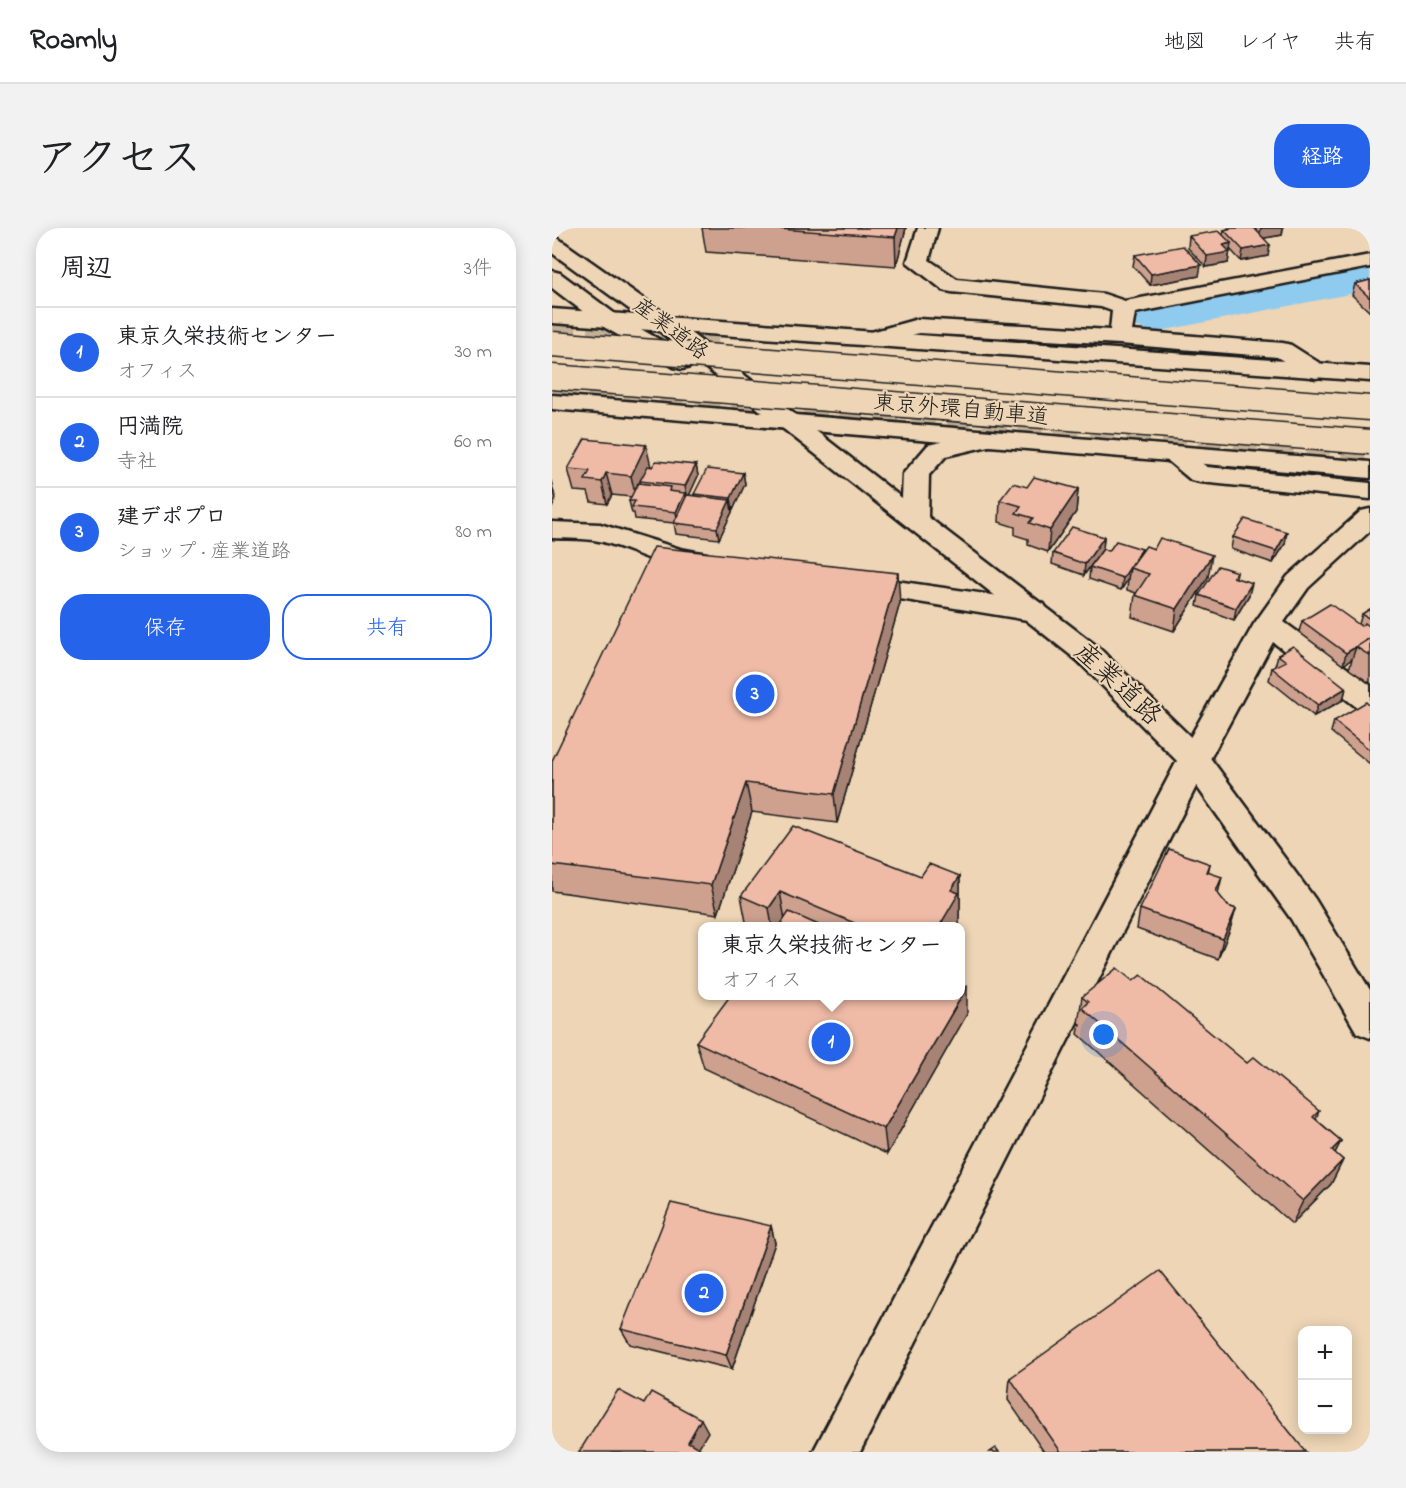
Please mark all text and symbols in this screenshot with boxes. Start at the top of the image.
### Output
text: Roamly [30,21,117,62]
text: 地図 [1164,28,1206,58]
text: レイヤ [1239,28,1301,58]
text: 共有 [1334,28,1376,58]
button: 経路 [1274,124,1370,188]
text: アクセス [36,130,201,191]
text: 周辺 [60,251,112,289]
text: 3件 [464,255,492,284]
street label: 産業道路 [625,291,715,369]
text: 東京久栄技術センター [117,322,337,354]
text: 1 [76,338,83,367]
text: 30 m [455,338,492,367]
text: オフィス [117,358,197,387]
street label: 東京外環自動車道 [872,387,1050,435]
text: 円満院 [117,412,183,444]
text: 2 [75,428,84,457]
text: 60 m [454,428,492,457]
text: 寺社 [117,448,157,477]
text: 建デポプロ [117,502,227,534]
text: 3 [75,518,84,547]
text: 80 m [455,518,492,547]
text: ショップ · 産業道路 [117,538,290,567]
button: 保存 [60,594,270,660]
button: 共有 [282,594,492,660]
street label: 産業道路 [1064,634,1170,736]
pin: 3 [736,672,774,716]
popup [698,922,965,1000]
text: 東京久栄技術センター [721,931,942,963]
text: オフィス [721,967,801,996]
pin: 1 [812,1020,850,1064]
your location [1089,1020,1118,1049]
pin: 2 [684,1270,724,1316]
map controls [1298,1326,1352,1434]
button: + [1298,1326,1352,1380]
button: − [1298,1380,1352,1434]

